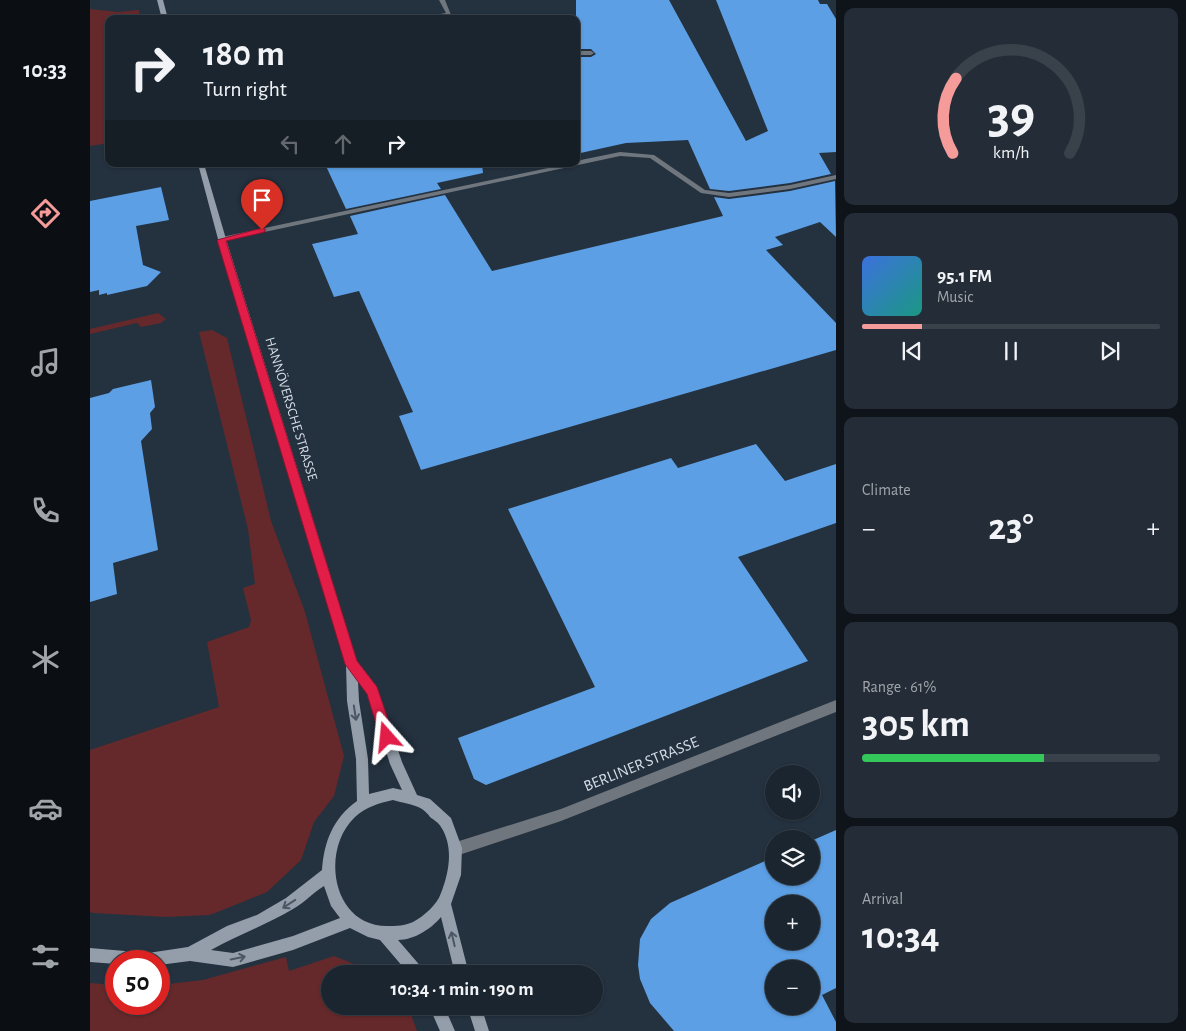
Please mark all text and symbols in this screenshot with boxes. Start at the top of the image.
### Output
icon: right [120,35,185,100]
text: 180 m [203,37,285,72]
text: 10:33 [23,59,67,81]
text: Turn right [203,78,287,100]
text: 39 [987,90,1035,142]
icon: left [276,130,304,158]
icon: ahead [329,130,357,158]
icon: right [382,130,410,158]
text: km/h [993,144,1029,162]
pin [241,179,283,230]
icon: arrive [248,186,276,214]
icon: directions [28,196,63,231]
text: 95.1 FM [937,267,992,286]
text: Music [937,289,973,305]
street label: HANNÖVERSCHE STRASSE [262,335,322,483]
icon: previous [898,337,926,365]
icon: pause [997,337,1025,365]
icon: next [1096,337,1124,365]
icon: music [28,345,63,380]
text: Climate [862,482,911,498]
icon: phone [28,493,63,528]
text: 23° [988,509,1034,547]
text: − [862,515,875,543]
text: + [1147,515,1160,543]
icon: climate [28,642,63,677]
text: Range · 61% [862,679,936,695]
one-way arrow [350,704,360,720]
text: 305 km [862,706,970,744]
position arrow [360,710,412,762]
street label: BERLINER STRASSE [581,734,701,794]
map controls [765,765,820,1015]
button: sound [765,765,820,820]
icon: car [28,791,63,826]
button: layers [765,830,820,885]
text: Arrival [862,891,903,907]
button: + [765,895,820,950]
one-way arrow [283,899,297,909]
text: 10:34 [862,918,940,956]
one-way arrow [448,931,457,947]
icon: filters [28,939,63,974]
speed limit sign: 50 [105,950,170,1015]
one-way arrow [230,952,246,962]
button: − [765,960,820,1015]
text: 10:34 · 1 min · 190 m [390,980,534,999]

